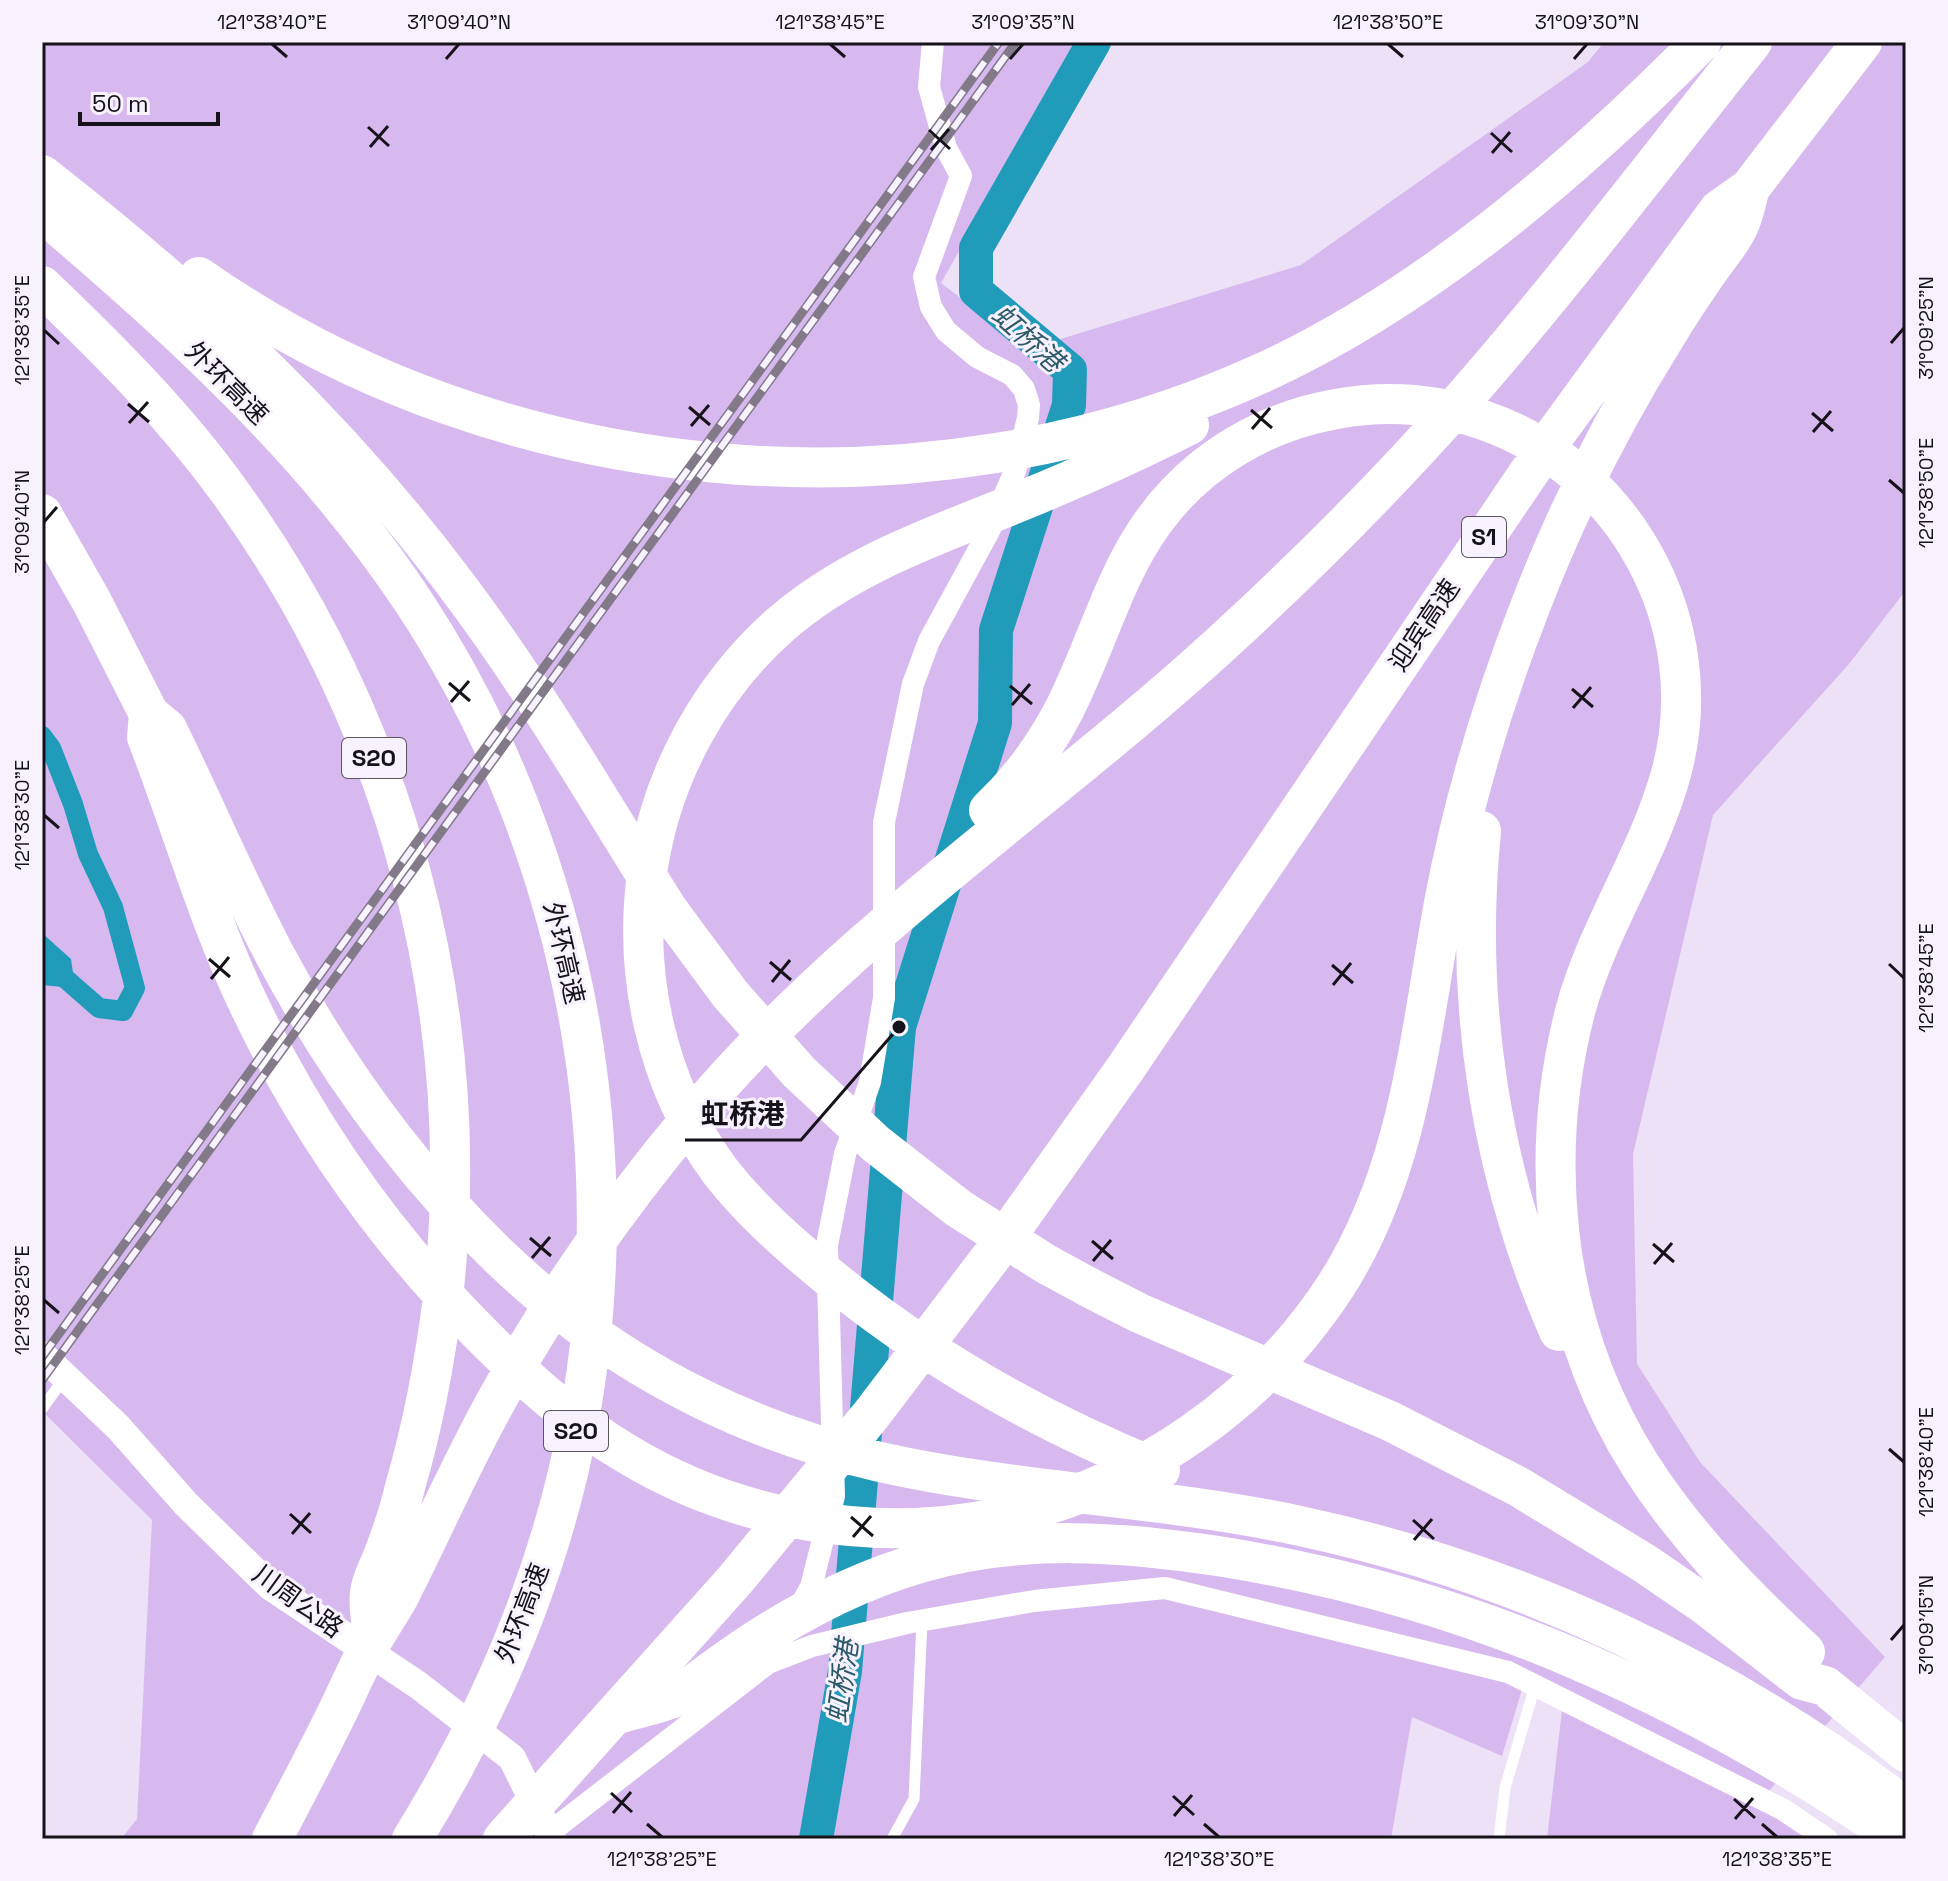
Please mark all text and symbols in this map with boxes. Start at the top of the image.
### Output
text: 121°38'40"E [217,9,327,35]
text: 31°09'40"N [407,9,511,35]
text: 121°38'45"E [775,9,885,35]
text: 31°09'35"N [971,9,1075,35]
text: 121°38'50"E [1333,9,1443,35]
text: 31°09'30"N [1535,9,1639,35]
scale bar [80,76,218,126]
text: 50 m [92,88,149,119]
text: 121°38'35"E [9,275,35,385]
text: 31°09'25"N [1913,276,1939,380]
water label: 虹桥港 [985,297,1074,382]
street label: 外环高速 [178,334,276,432]
text: 121°38'50"E [1913,438,1939,548]
text: 31°09'40"N [9,470,35,574]
road number: S1 [1462,517,1506,557]
street label: 迎宾高速 [1381,572,1467,678]
road number: S20 [342,738,406,778]
text: 121°38'30"E [9,760,35,870]
street label: 外环高速 [536,899,592,1007]
text: 121°38'45"E [1913,923,1939,1033]
callout: 虹桥港 [685,1088,801,1140]
text: 虹桥港 [701,1096,785,1132]
text: 121°38'25"E [9,1245,35,1355]
text: 121°38'40"E [1913,1407,1939,1517]
road number: S20 [544,1411,608,1451]
street label: 川周公路 [246,1557,350,1645]
street label: 外环高速 [487,1558,557,1668]
text: 31°09'15"N [1913,1575,1939,1675]
water label: 虹桥港 [818,1633,866,1725]
text: 121°38'25"E [607,1846,717,1872]
text: 121°38'30"E [1164,1846,1274,1872]
text: 121°38'35"E [1722,1846,1832,1872]

